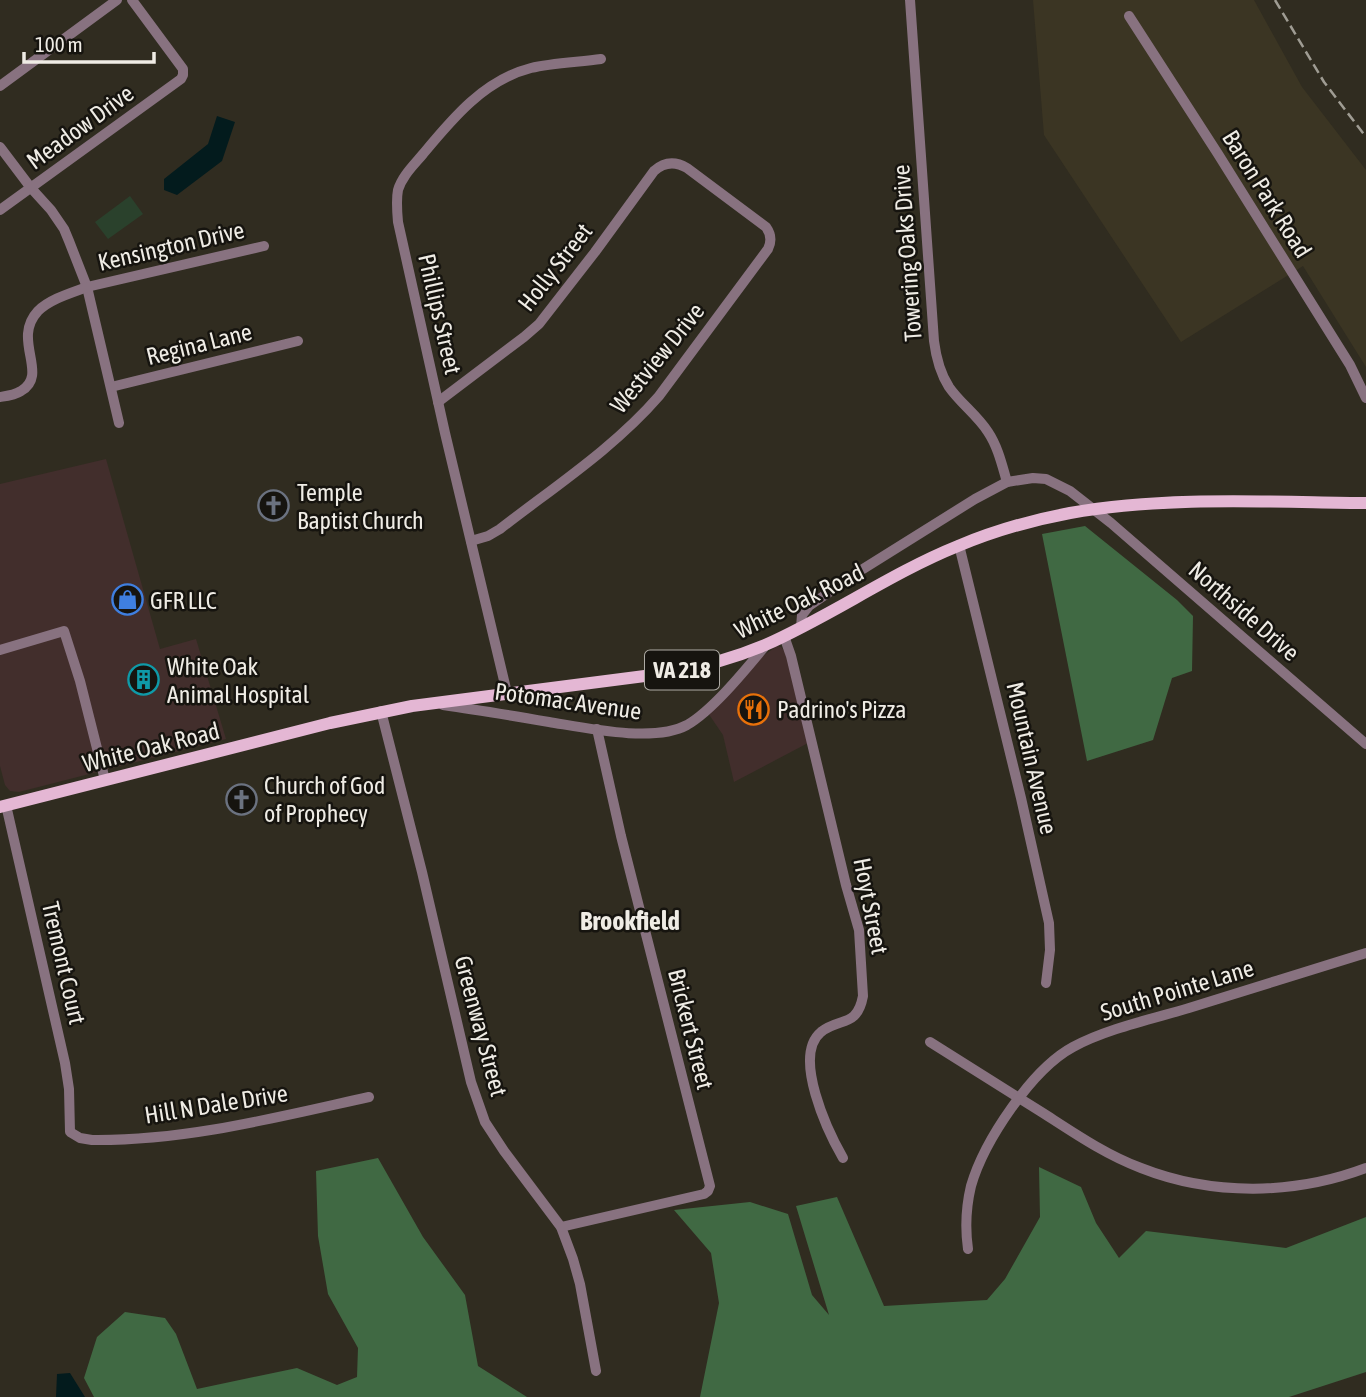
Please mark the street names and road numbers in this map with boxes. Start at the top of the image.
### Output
street label: Meadow Drive [22,79,138,175]
street label: Baron Park Road [1217,125,1317,263]
street label: Towering Oaks Drive [887,164,927,342]
street label: Kensington Drive [95,216,247,276]
street label: Holly Street [512,218,598,316]
street label: Phillips Street [413,251,467,377]
street label: Westview Drive [605,298,709,418]
street label: Regina Lane [143,318,255,370]
street label: Northside Drive [1183,556,1305,666]
street label: White Oak Road [730,558,868,644]
road number: VA 218 [645,650,719,690]
street label: Potomac Avenue [493,677,643,725]
street label: Mountain Avenue [1001,679,1063,837]
street label: White Oak Road [80,717,222,777]
street label: Hoyt Street [848,855,894,957]
street label: Tremont Court [37,899,91,1027]
street label: Greenway Street [449,953,513,1099]
street label: South Pointe Lane [1097,954,1257,1026]
street label: Brickert Street [663,966,719,1092]
street label: Hill N Dale Drive [143,1079,289,1129]

